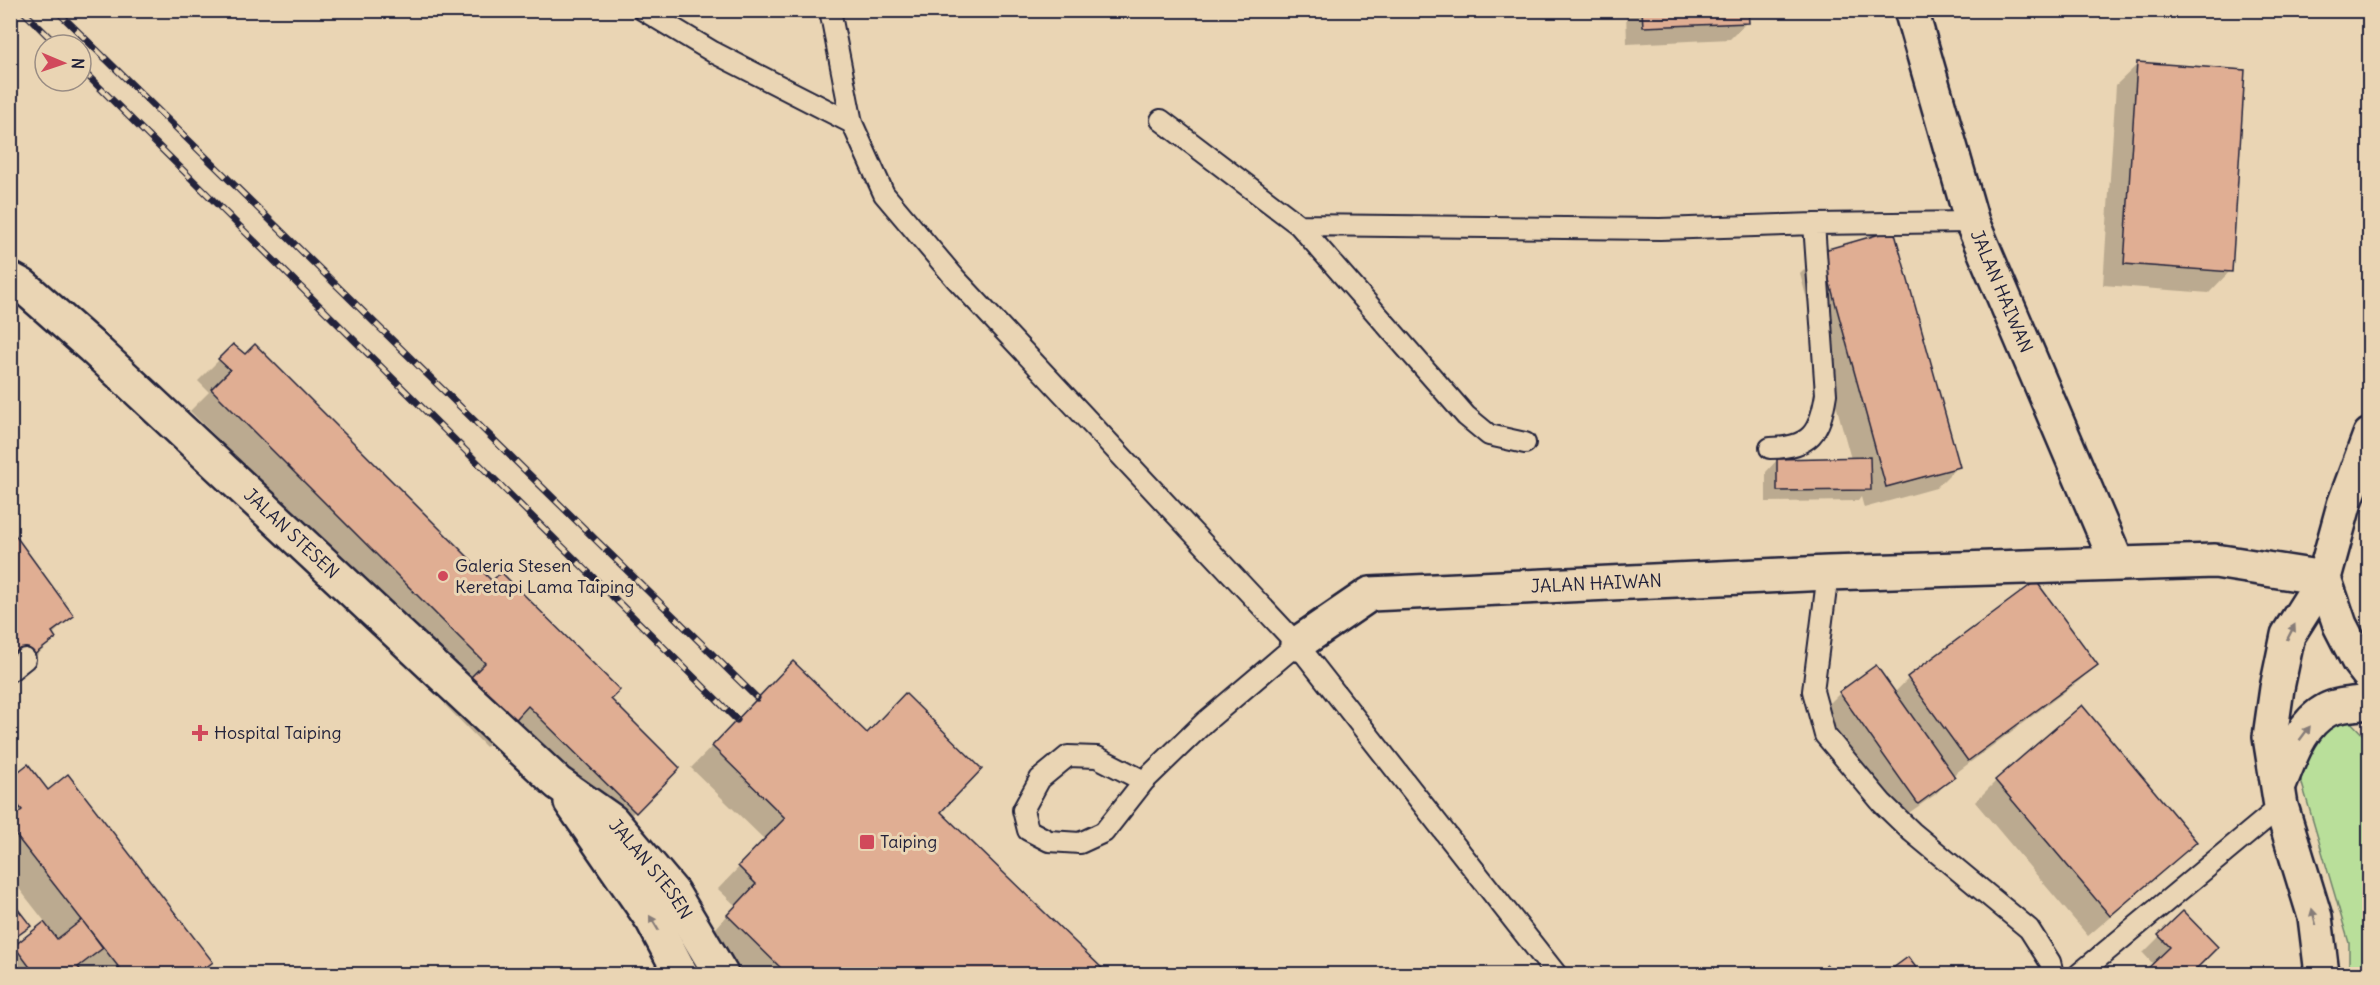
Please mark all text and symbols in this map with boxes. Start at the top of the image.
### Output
north arrow [33,33,93,93]
text: N [68,58,88,69]
street label: JALAN HAIWAN [1966,226,2038,356]
street label: JALAN STESEN [239,483,344,583]
place label: Galeria Stesen Keretapi Lama Taiping [455,554,634,598]
marker: Galeria Stesen Keretapi Lama Taiping [436,569,450,583]
street label: JALAN HAIWAN [1530,569,1662,598]
one-way arrow [2286,623,2296,640]
place label: Hospital Taiping [214,721,342,744]
marker: Hospital Taiping [191,724,209,742]
one-way arrow [2298,725,2310,740]
street label: JALAN STESEN [604,814,698,923]
place label: Taiping [880,830,937,853]
marker: Taiping [858,833,876,851]
one-way arrow [2309,908,2319,926]
one-way arrow [648,915,659,931]

